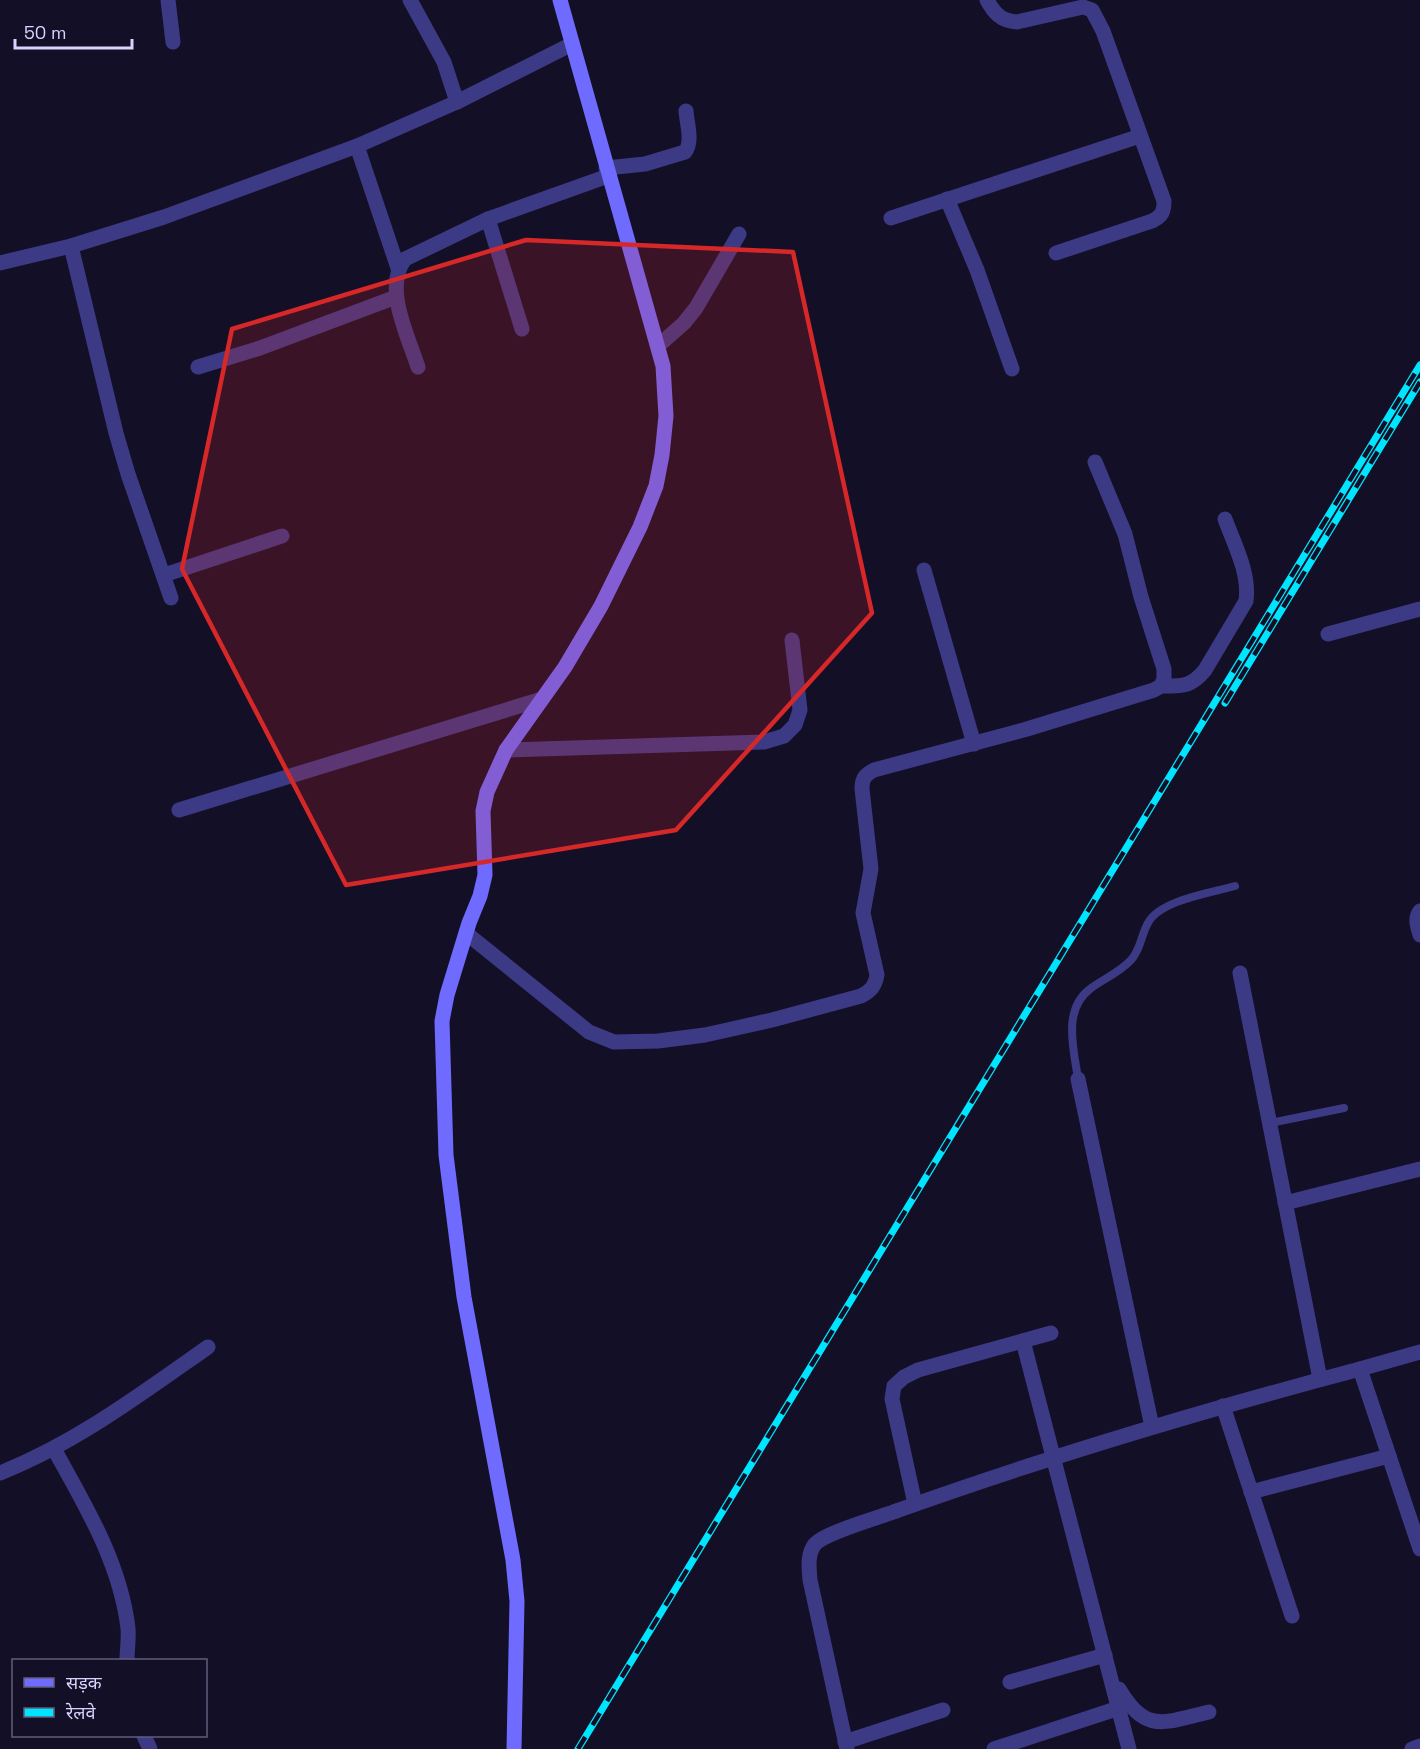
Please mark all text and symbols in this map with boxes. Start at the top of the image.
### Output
scale bar [15,12,132,50]
text: 50 m [24,21,66,44]
legend [12,1659,207,1737]
text: सड़क [66,1671,103,1694]
text: रेलवे [65,1701,97,1724]

